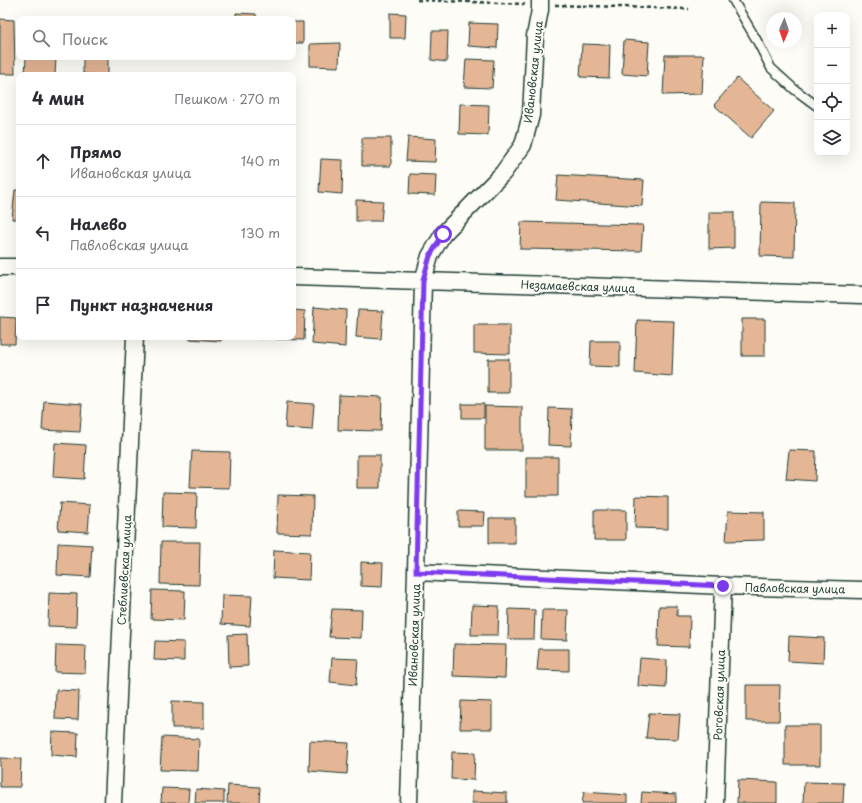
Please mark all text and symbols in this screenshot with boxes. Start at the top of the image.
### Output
north arrow [766,12,802,48]
map controls [814,12,850,156]
button: + [814,12,850,48]
search box [16,16,296,60]
street label: Ивановская улица [519,20,547,124]
icon: search [30,27,52,49]
text: Поиск [62,27,108,50]
button: − [814,48,850,84]
button: locate [814,84,850,120]
text: 4 мин [32,85,85,111]
text: Пешком · 270 m [174,89,280,108]
button: layers [814,120,850,156]
text: Прямо [70,140,121,163]
icon: ahead [32,150,54,172]
text: 140 m [241,151,280,170]
text: Ивановская улица [70,163,191,182]
text: Налево [70,212,127,235]
icon: left [32,222,54,244]
text: 130 m [241,223,280,242]
route start [434,225,452,243]
text: Павловская улица [70,235,189,254]
street label: Незамаевская улица [520,276,636,297]
text: Пункт назначения [70,293,213,316]
icon: arrive [32,294,54,316]
street label: Стеблиевская улица [113,514,135,626]
route end [714,577,732,595]
street label: Павловская улица [745,579,845,597]
street label: Ивановская улица [404,583,424,687]
street label: Роговская улица [709,649,729,741]

